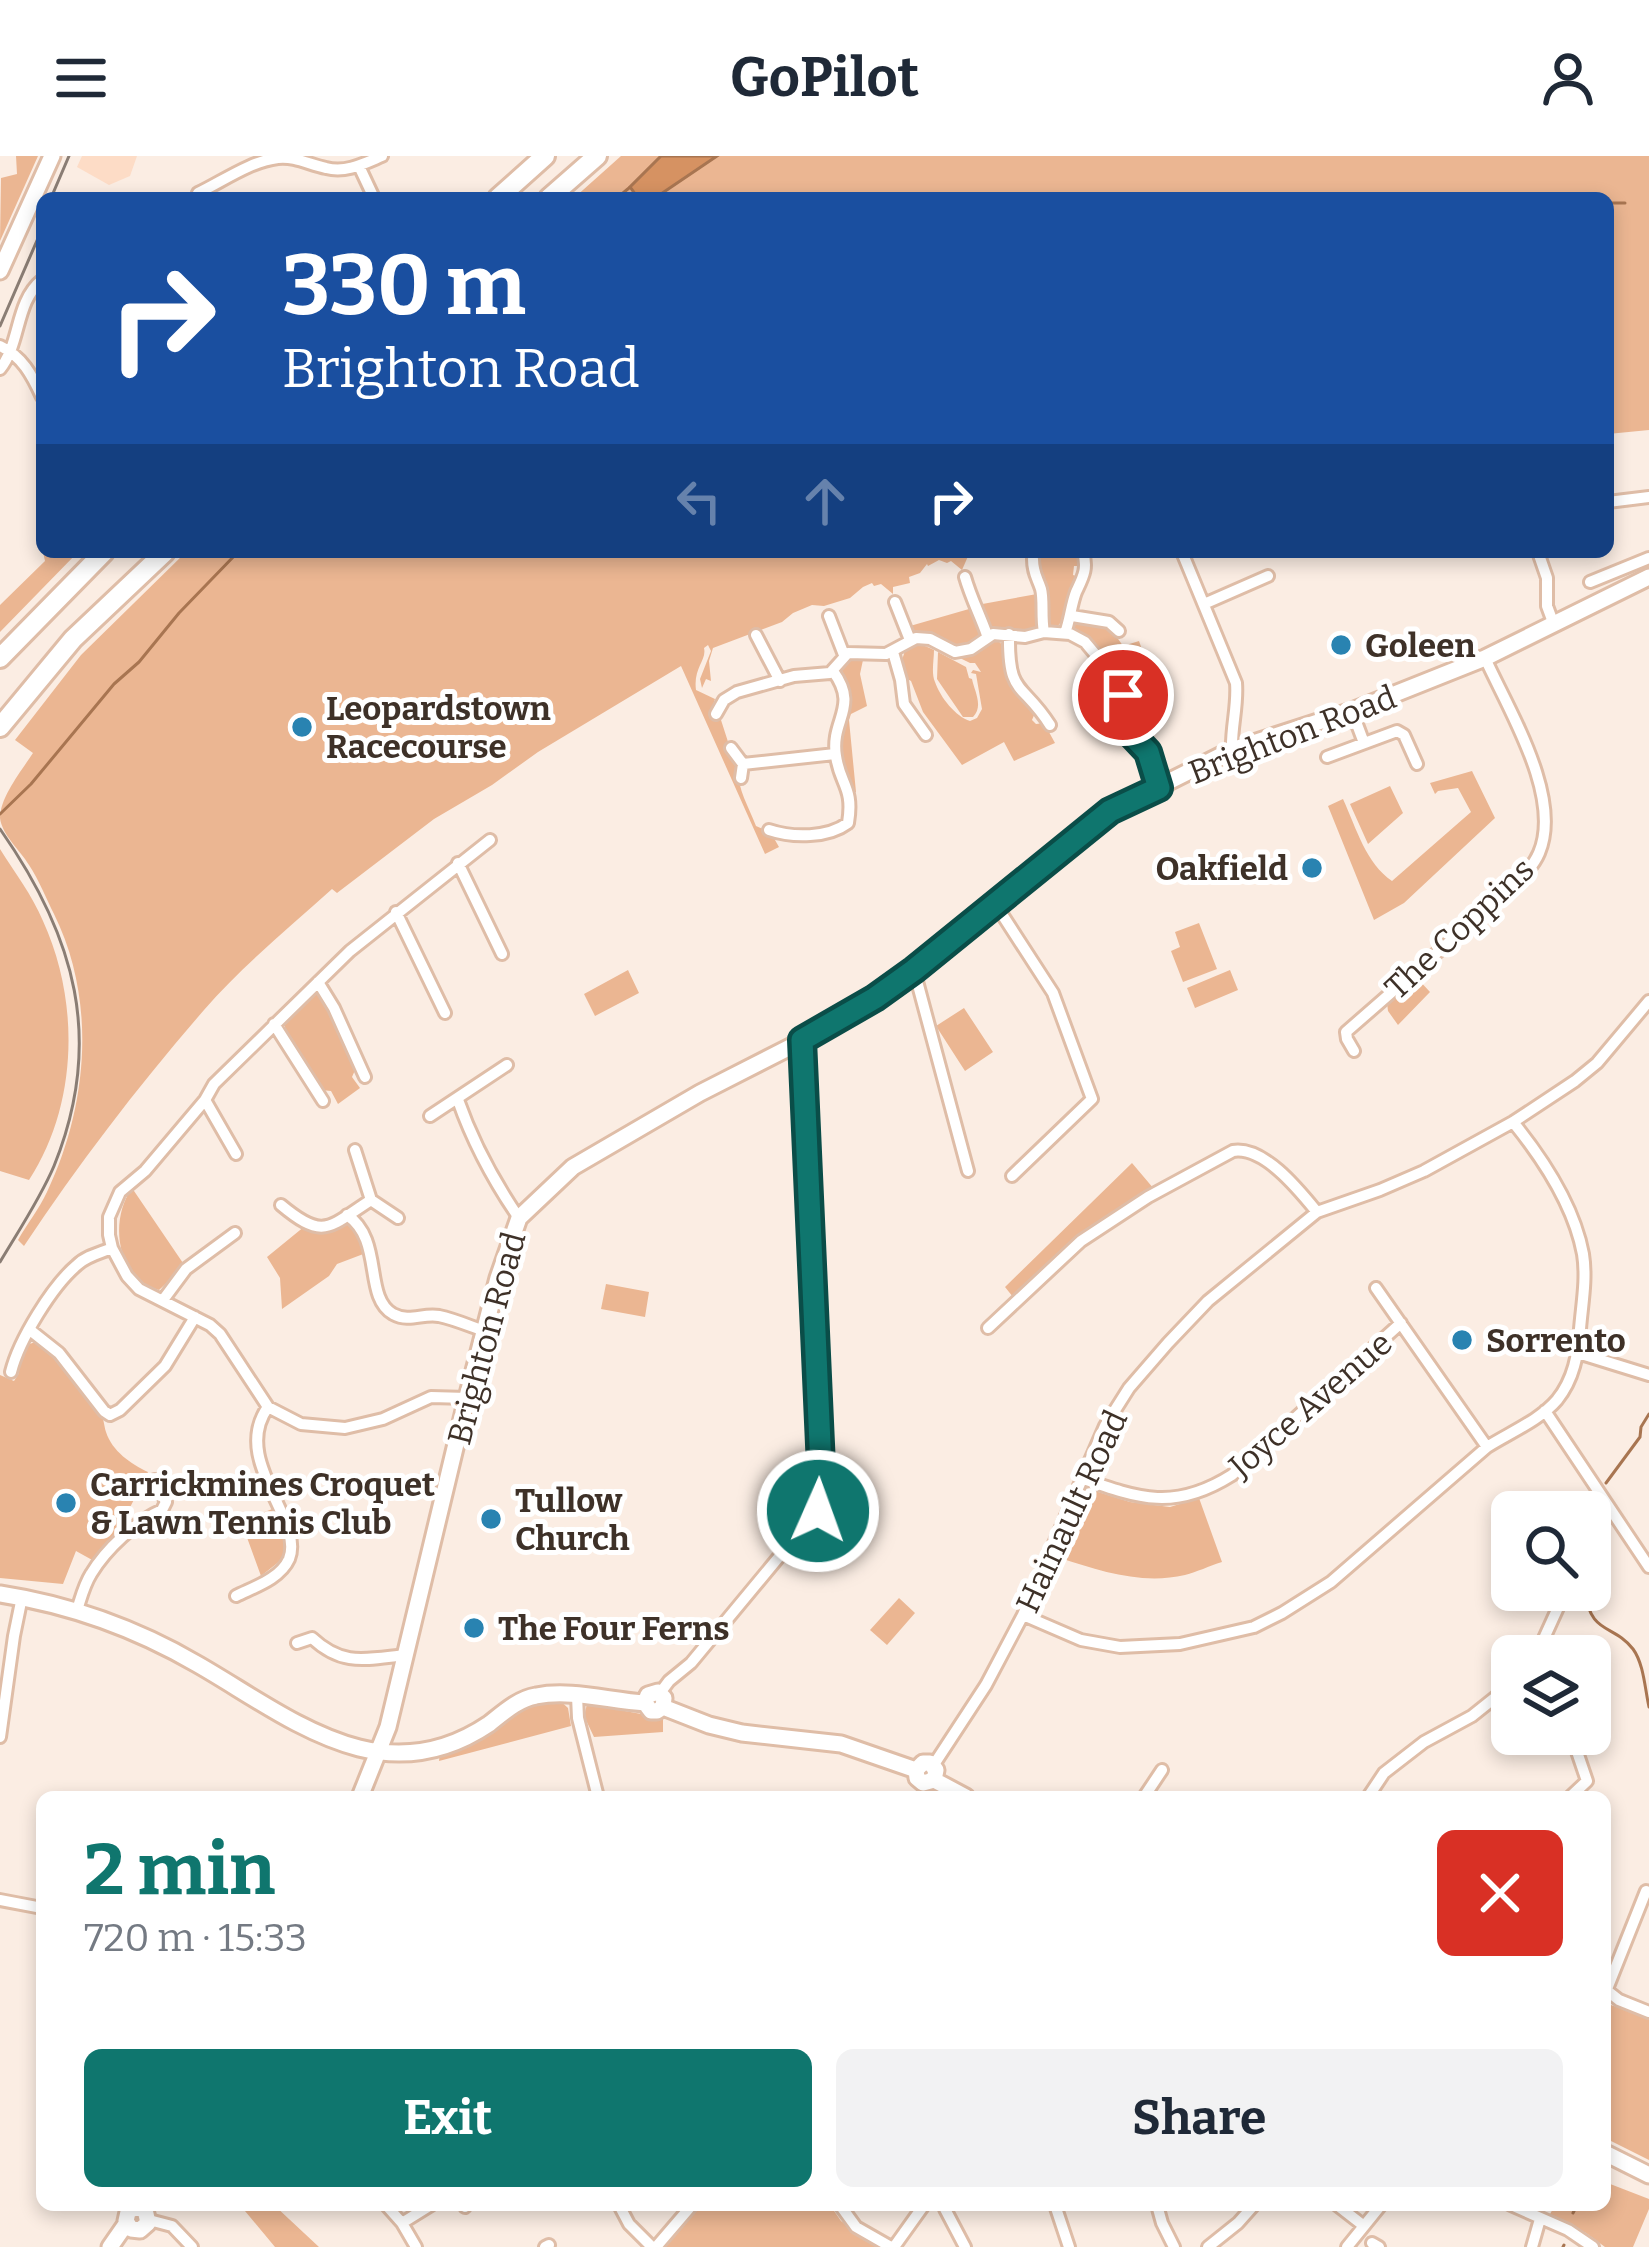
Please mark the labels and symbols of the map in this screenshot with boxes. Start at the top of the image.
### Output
place label: Goleen [1365,626,1476,666]
marker: Goleen [1328,632,1354,658]
pin [1072,644,1174,746]
street label: Brighton Road [1183,677,1402,793]
place label: Leopardstown Racecourse [326,689,551,767]
marker: Leopardstown Racecourse [289,714,315,740]
place label: Oakfield [1156,849,1288,889]
street label: The Coppins [1377,850,1543,1008]
marker: Oakfield [1299,855,1325,881]
street label: Brighton Road [439,1227,535,1449]
place label: Sorrento [1486,1321,1626,1361]
street label: Joyce Avenue [1220,1323,1400,1487]
marker: Sorrento [1449,1327,1475,1353]
street label: Hainault Road [1008,1404,1136,1619]
position arrow [755,1448,881,1574]
place label: Carrickmines Croquet & Lawn Tennis Club [90,1465,435,1543]
place label: Tullow Church [515,1481,630,1559]
marker: Carrickmines Croquet & Lawn Tennis Club [53,1490,79,1516]
marker: Tullow Church [478,1506,504,1532]
place label: The Four Ferns [498,1609,729,1649]
marker: The Four Ferns [461,1615,487,1641]

